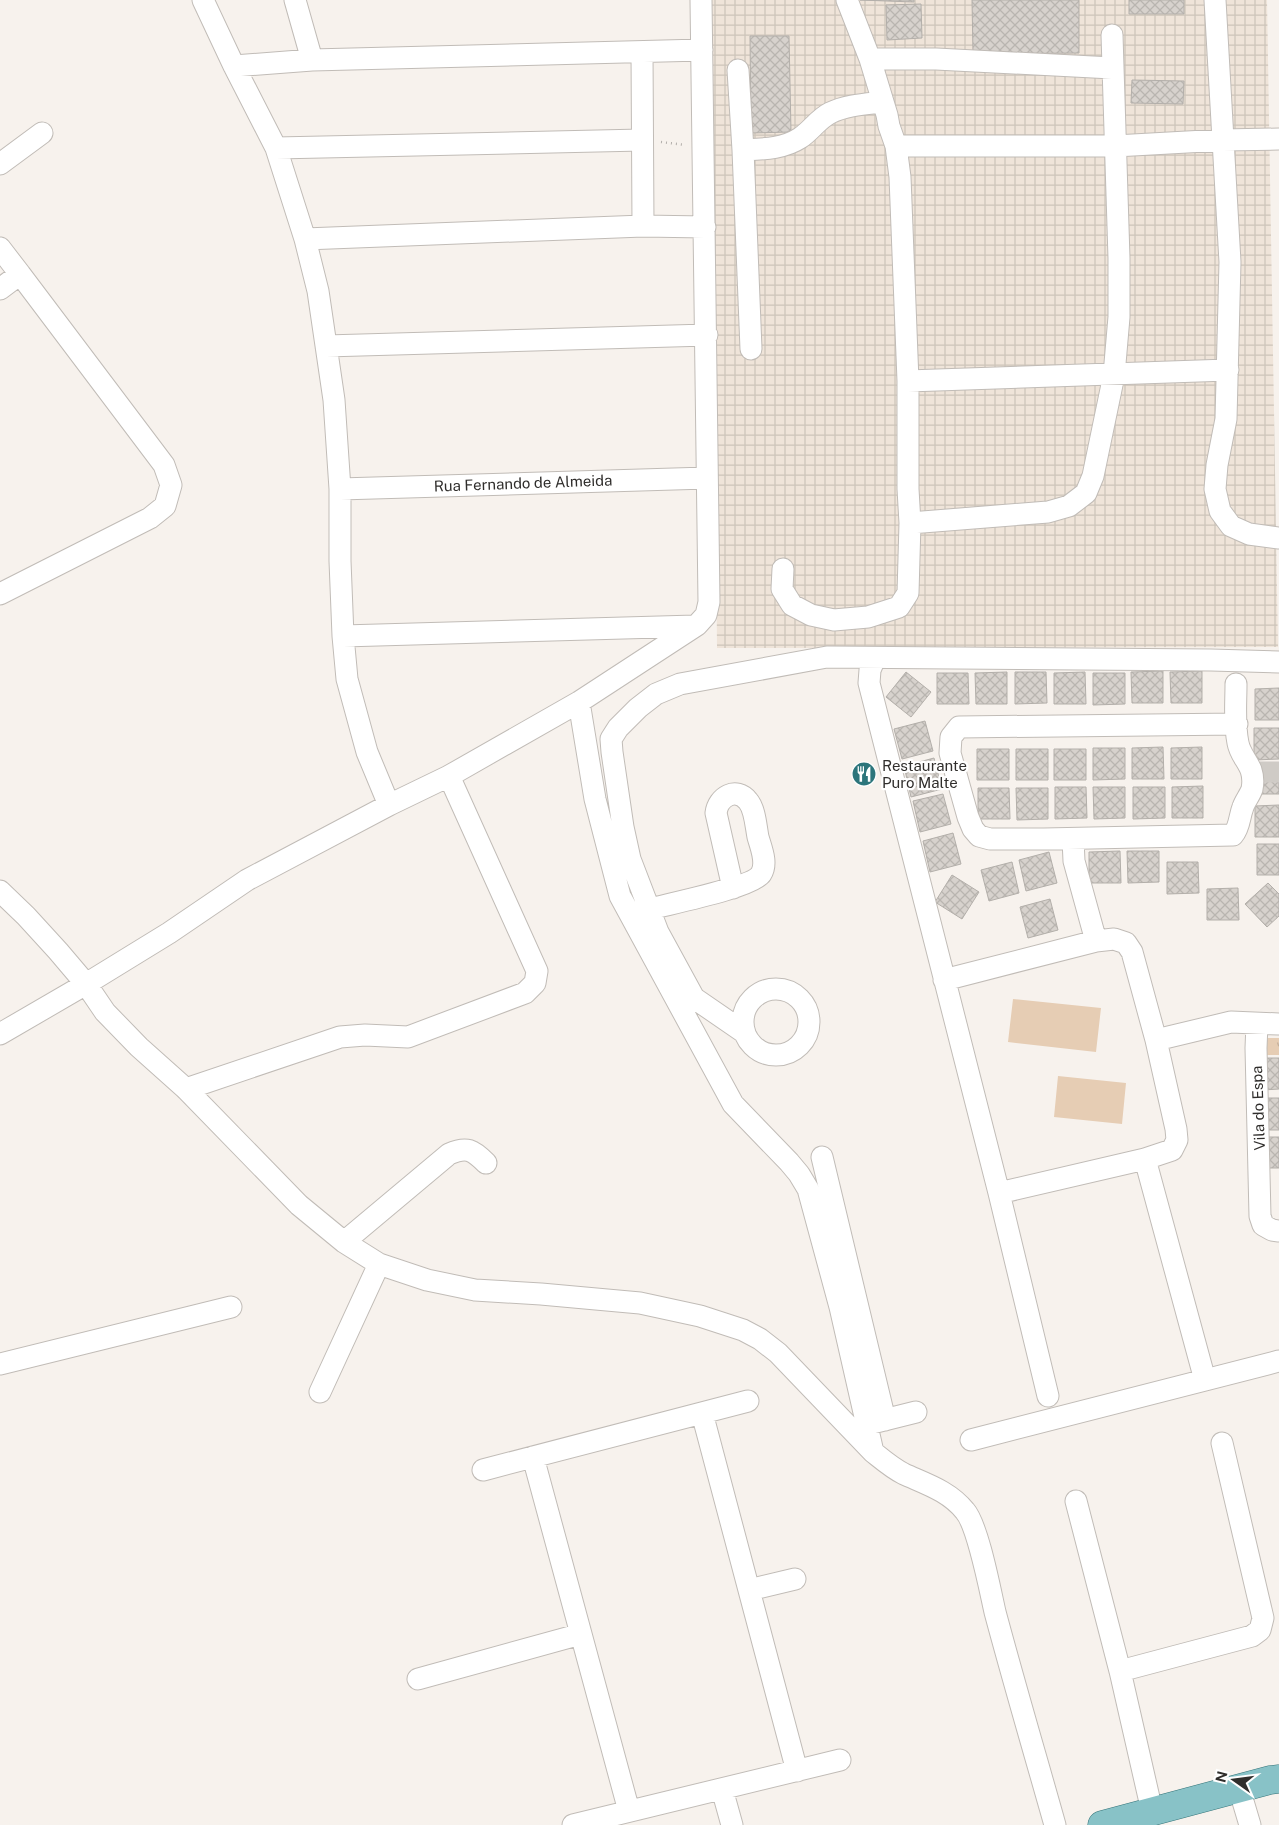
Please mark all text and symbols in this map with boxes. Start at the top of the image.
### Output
street label: Rua Fernando de Almeida [433,471,613,495]
place label: Restaurante Puro Malte [882,757,967,791]
restaurant icon: Restaurante Puro Malte [851,761,877,787]
street label: Vila do Espa [1248,1065,1268,1151]
north arrow [1209,1755,1259,1805]
text: N [1212,1770,1230,1784]

